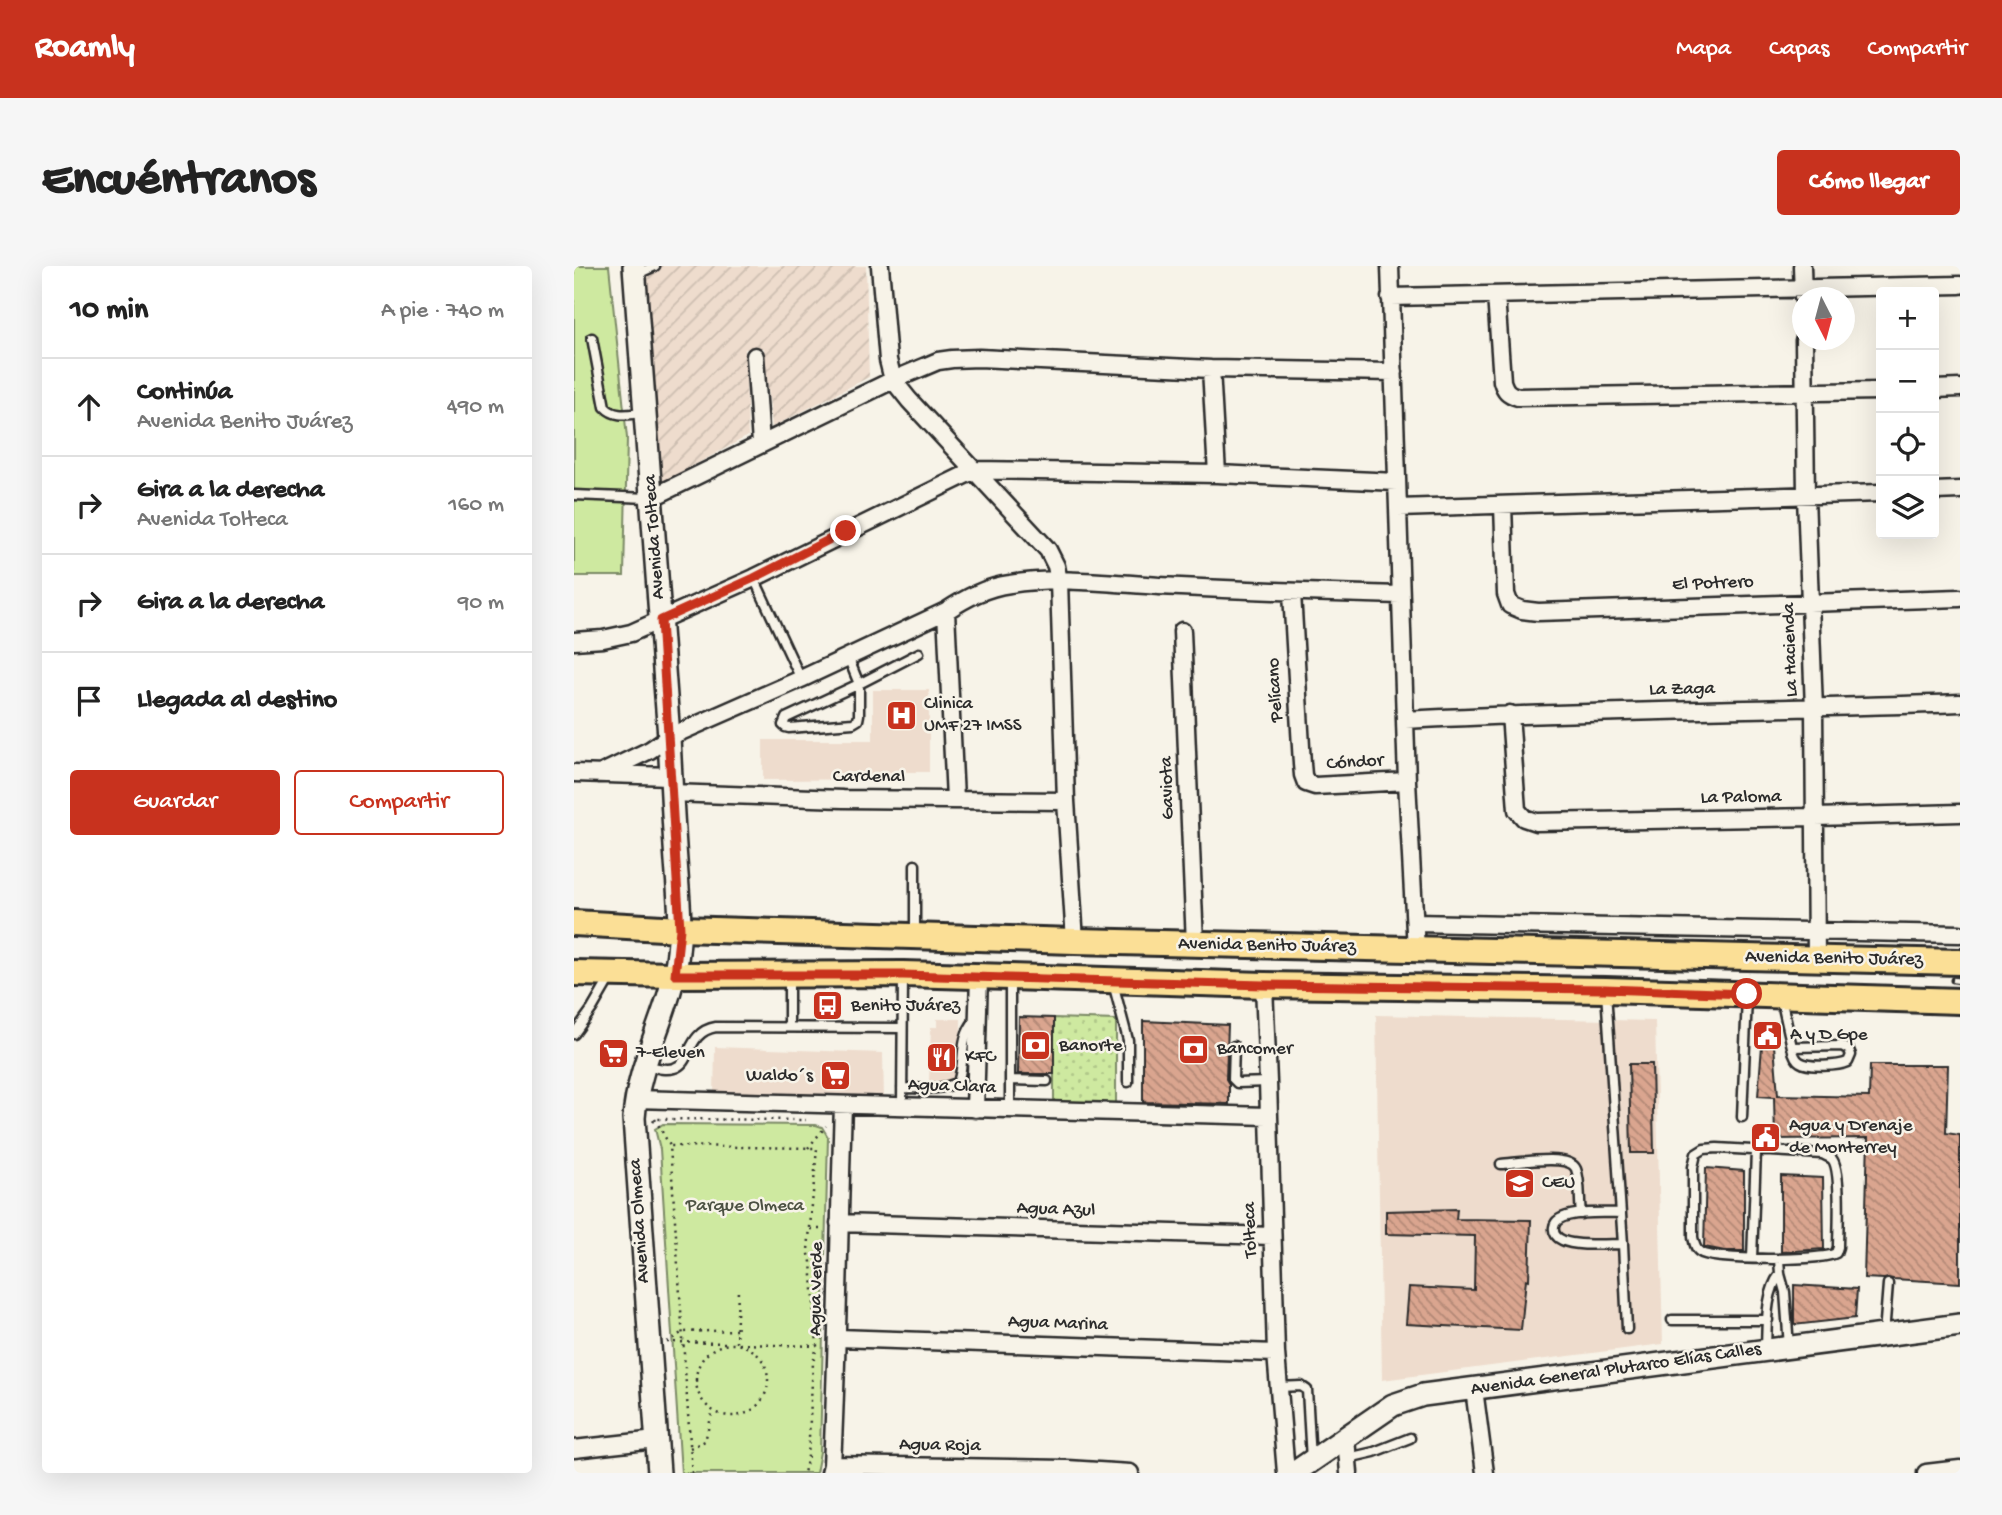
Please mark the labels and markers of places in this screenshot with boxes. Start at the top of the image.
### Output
place label: Clinica UMF 27 IMSS [924,693,1022,738]
hospital icon: Clinica UMF 27 IMSS [884,698,918,732]
bus stop icon: Benito Juárez [811,989,845,1023]
place label: Benito Juárez [850,995,961,1018]
public building icon: A y D Gpe [1750,1018,1784,1052]
place label: A y D Gpe [1790,1024,1868,1047]
bank icon: Banorte [1019,1029,1053,1063]
bank icon: Bancomer [1177,1032,1211,1066]
place label: Banorte [1058,1035,1123,1058]
supermarket icon: 7-Eleven [596,1036,630,1070]
place label: Bancomer [1216,1038,1295,1061]
restaurant icon: KFC [925,1040,959,1074]
place label: 7-Eleven [635,1042,705,1065]
place label: KFC [965,1046,997,1069]
supermarket icon: Waldo´s [819,1059,853,1093]
place label: Waldo´s [746,1065,814,1088]
place label: Agua y Drenaje de Monterrey [1789,1115,1913,1160]
public building icon: Agua y Drenaje de Monterrey [1749,1120,1783,1154]
school or university icon: CEU [1502,1166,1536,1200]
place label: CEU [1542,1172,1575,1195]

